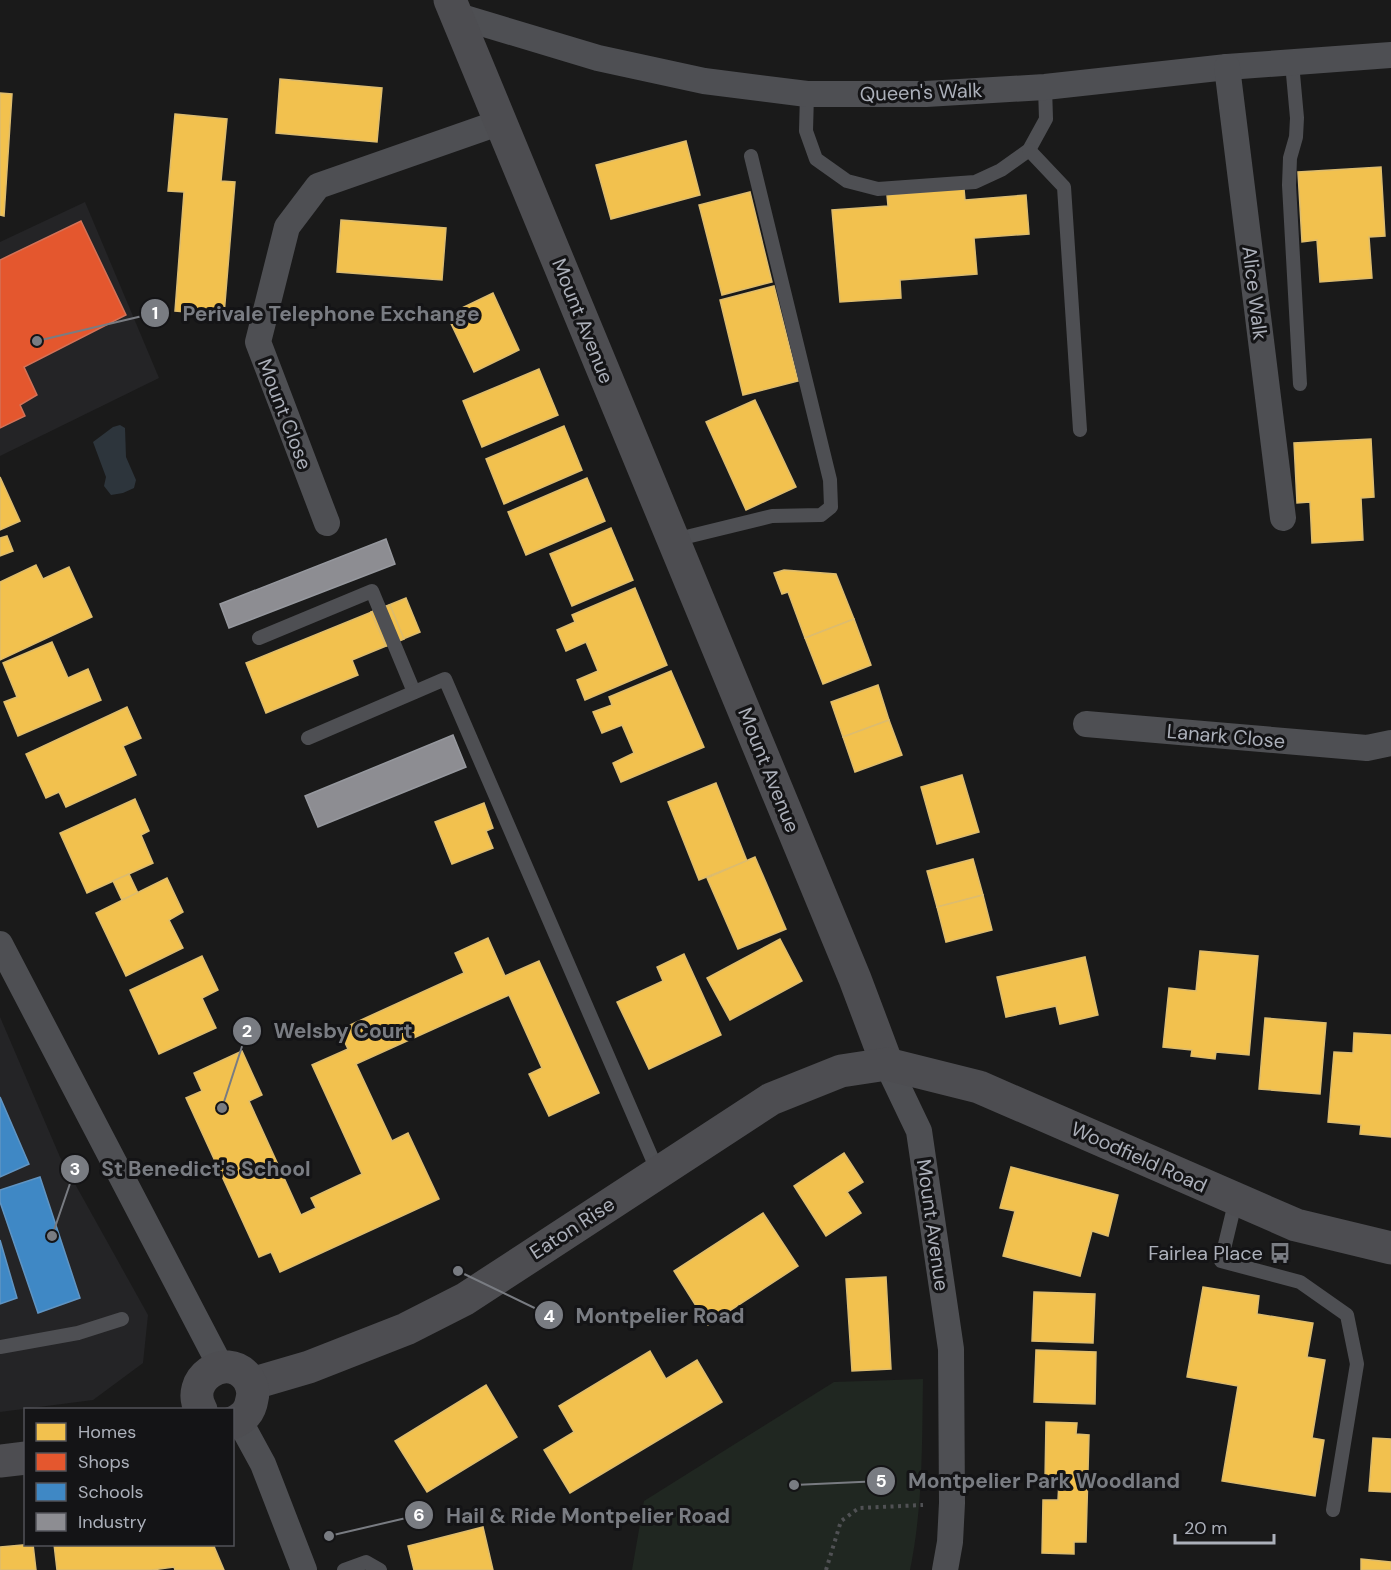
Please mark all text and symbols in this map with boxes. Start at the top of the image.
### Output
street label: Queen's Walk [859,77,983,107]
street label: Alice Walk [1236,245,1274,341]
street label: Mount Avenue [546,255,620,387]
callout: Perivale Telephone Exchange [140,294,491,333]
text: Perivale Telephone Exchange [182,300,480,328]
text: 1 [152,301,158,325]
street label: Mount Close [252,355,318,473]
street label: Mount Avenue [732,704,806,836]
street label: Lanark Close [1166,718,1286,754]
callout: Welsby Court [232,1011,425,1050]
text: Welsby Court [273,1017,413,1045]
text: 2 [242,1019,252,1043]
street label: Woodfield Road [1067,1115,1211,1199]
callout: St Benedict's School [60,1149,323,1188]
text: St Benedict's School [101,1155,311,1183]
text: 3 [70,1157,80,1181]
street label: Mount Avenue [911,1157,955,1293]
street label: Eaton Rise [525,1191,619,1265]
place label: Fairlea Place [1148,1240,1263,1266]
bus stop icon: Fairlea Place [1268,1241,1292,1265]
callout: Montpelier Road [534,1296,757,1335]
text: Montpelier Road [576,1302,744,1330]
text: 4 [543,1304,555,1328]
legend [24,1408,234,1546]
text: Homes [78,1420,136,1444]
text: Shops [78,1450,130,1474]
callout: Montpelier Park Woodland [866,1461,1192,1500]
text: Montpelier Park Woodland [908,1467,1180,1495]
text: 5 [875,1469,887,1493]
text: Schools [78,1480,143,1504]
callout: Hail & Ride Montpelier Road [404,1496,742,1535]
text: Hail & Ride Montpelier Road [446,1502,730,1530]
text: 6 [413,1503,425,1527]
scale bar [1175,1507,1274,1545]
text: Industry [78,1510,147,1534]
text: 20 m [1184,1516,1227,1540]

